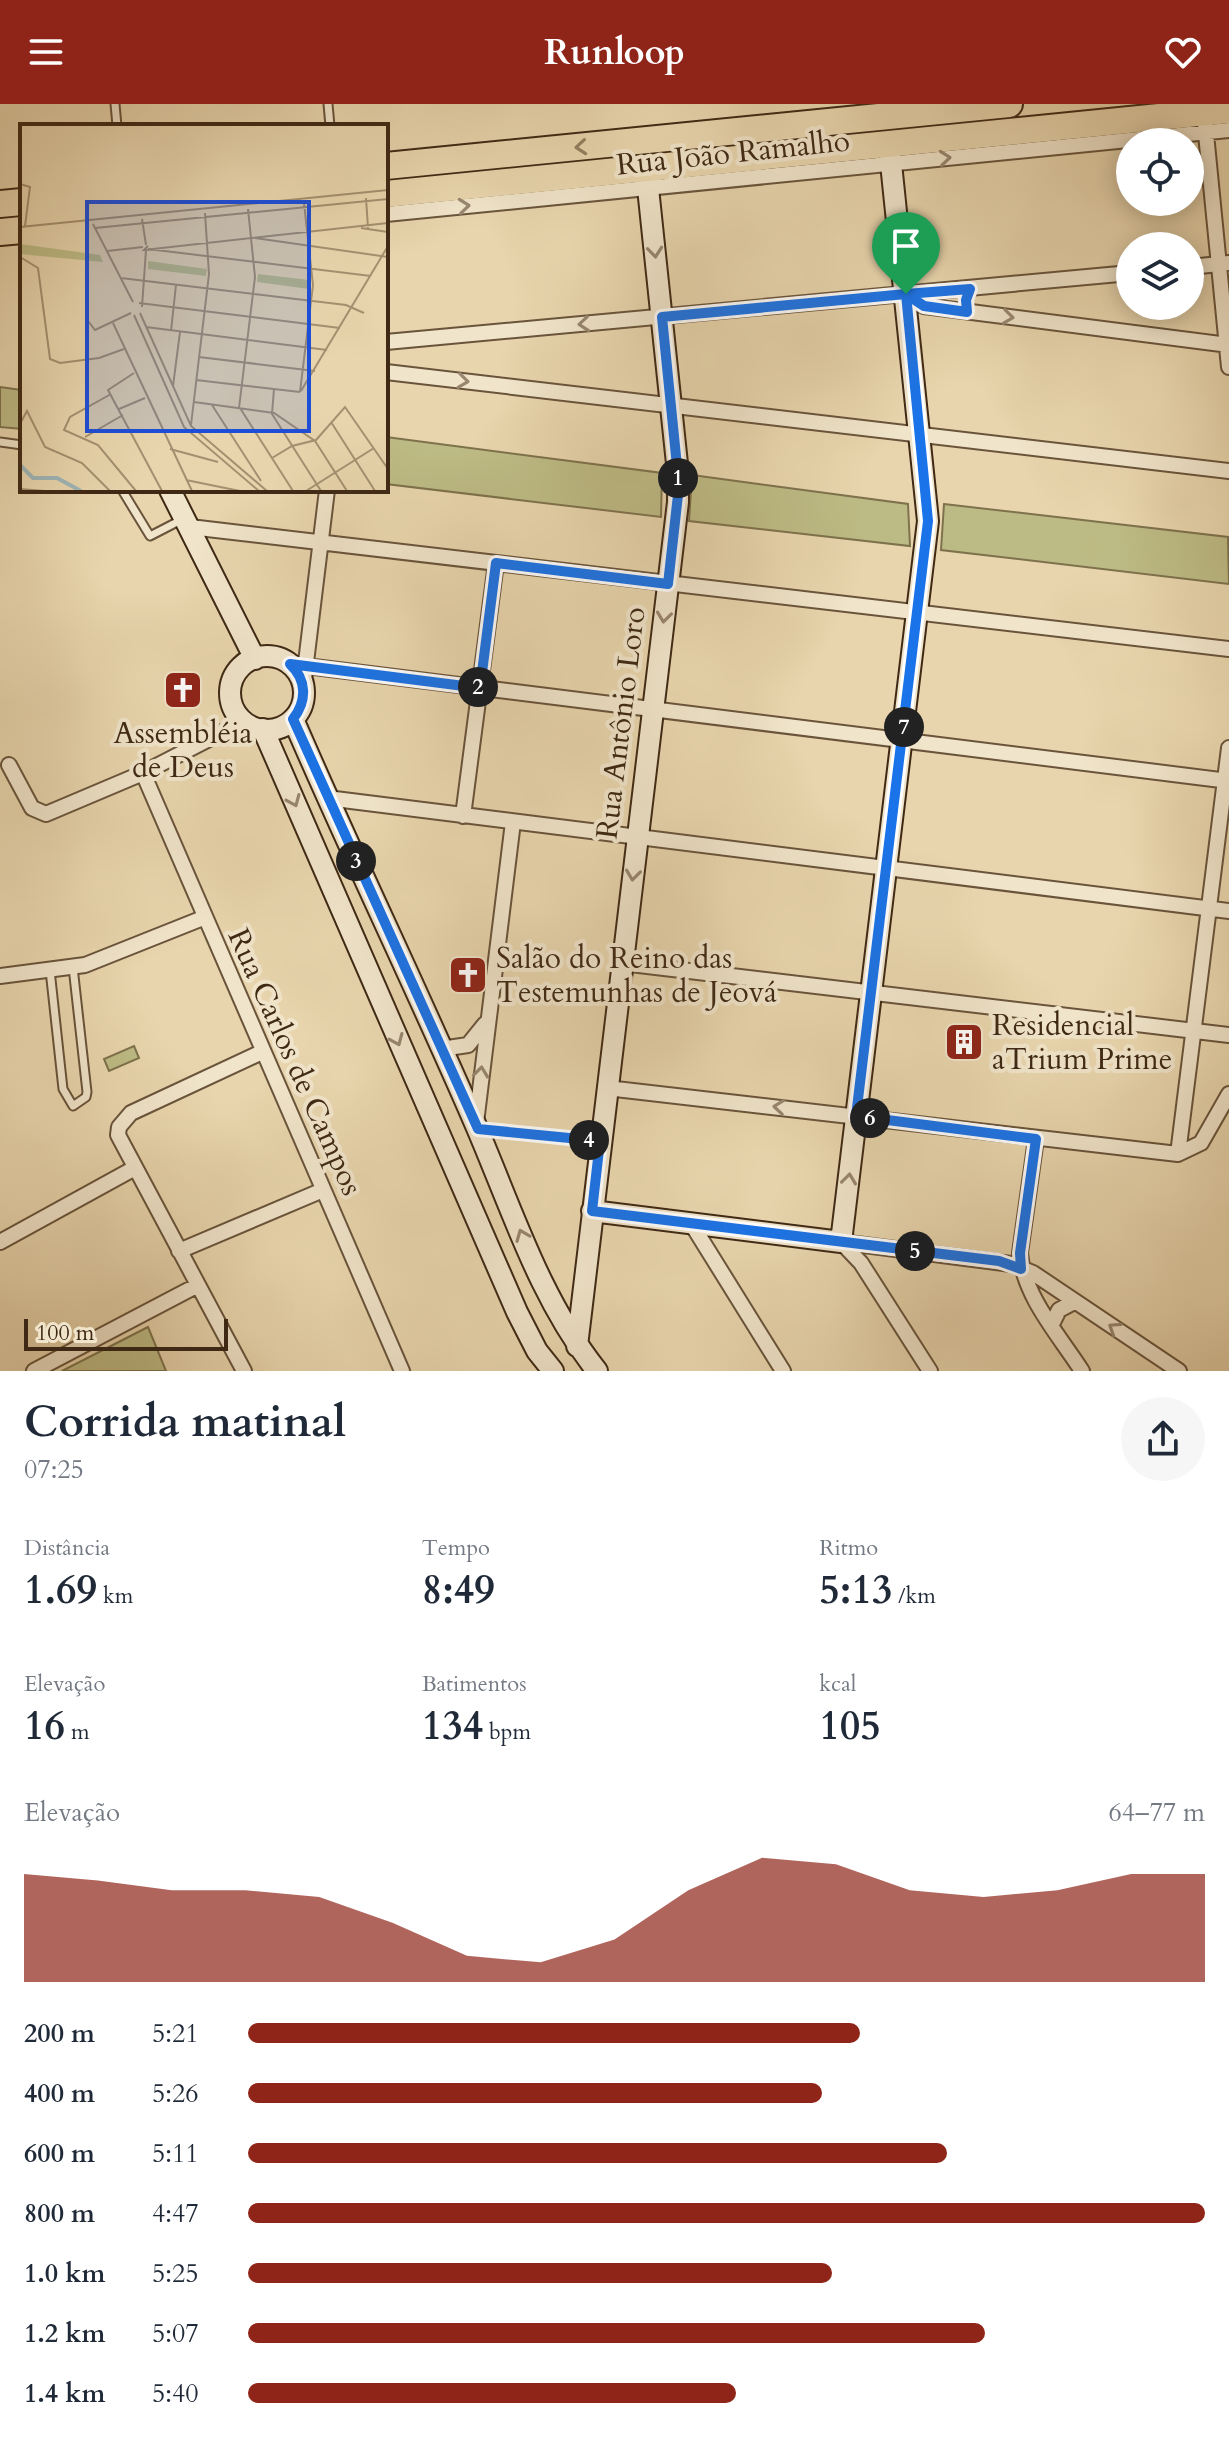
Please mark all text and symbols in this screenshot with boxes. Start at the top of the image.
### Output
text: Runloop [544,28,685,77]
icon: menu [24,30,68,74]
icon: heart [1161,30,1205,74]
street label: Rua João Ramalho [614,120,852,186]
inset map [20,124,388,492]
map controls [1116,128,1204,320]
button: locate [1116,128,1204,216]
one-way arrow [574,138,587,155]
one-way arrow [939,150,952,167]
one-way arrow [458,198,471,215]
pin [872,212,940,294]
icon: arrive [884,224,928,268]
button: layers [1116,232,1204,320]
one-way arrow [646,246,663,259]
one-way arrow [1001,308,1015,325]
one-way arrow [577,315,590,332]
one-way arrow [457,373,470,390]
pin: 1 [658,458,698,498]
text: 1 [672,463,684,493]
street label: Rua Antônio Loro [586,605,656,841]
one-way arrow [655,611,672,624]
pin: 2 [458,667,498,707]
church icon: Assembléia de Deus [162,669,204,711]
text: 2 [472,672,484,702]
pin: 7 [884,707,924,747]
text: 7 [898,712,910,742]
place label: Assembléia de Deus [113,713,253,788]
one-way arrow [284,793,300,807]
pin: 3 [336,841,376,881]
text: 3 [350,846,362,876]
one-way arrow [624,869,641,882]
street label: Rua Carlos de Campos [218,922,372,1202]
place label: Salão do Reino das Testemunhas de Jeová [496,938,777,1013]
church icon: Salão do Reino das Testemunhas de Jeová [447,954,489,996]
place label: Residencial aTrium Prime [992,1005,1172,1080]
building icon: Residencial aTrium Prime [943,1021,985,1063]
one-way arrow [387,1032,403,1046]
one-way arrow [473,1065,490,1078]
pin: 6 [850,1098,890,1138]
one-way arrow [772,1099,785,1116]
text: 6 [864,1103,876,1133]
pin: 4 [569,1120,609,1160]
text: 4 [583,1125,595,1155]
one-way arrow [840,1172,857,1185]
one-way arrow [515,1229,531,1243]
pin: 5 [895,1231,935,1271]
text: 5 [909,1236,921,1266]
scale bar [24,1315,228,1351]
text: 100 m [36,1318,94,1348]
one-way arrow [1108,1323,1123,1338]
text: Corrida matinal [24,1392,346,1452]
button: share [1121,1397,1205,1481]
text: 07:25 [24,1452,84,1487]
text: Distância [24,1533,110,1563]
text: Tempo [422,1533,490,1563]
text: Ritmo [819,1533,878,1563]
text: 1.69 [24,1563,97,1618]
text: 8:49 [422,1563,495,1618]
text: 5:13 [819,1563,892,1618]
text: km [97,1581,133,1611]
text: /km [892,1581,936,1611]
text: Elevação [24,1669,105,1699]
text: Batimentos [422,1669,527,1699]
text: kcal [819,1669,856,1699]
text: 16 [24,1699,65,1754]
text: 134 [422,1699,483,1754]
text: 105 [819,1699,881,1754]
text: m [65,1717,90,1747]
text: bpm [483,1717,531,1747]
text: Elevação [24,1795,120,1830]
text: 64–77 m [1108,1795,1205,1830]
text: 200 m [24,2016,95,2051]
text: 5:21 [152,2016,199,2051]
text: 400 m [24,2076,95,2111]
text: 5:26 [152,2076,199,2111]
text: 600 m [24,2136,95,2171]
text: 5:11 [152,2136,199,2171]
text: 800 m [24,2196,95,2231]
text: 4:47 [152,2196,199,2231]
text: 1.0 km [24,2256,105,2291]
text: 5:25 [152,2256,199,2291]
text: 1.2 km [24,2316,105,2351]
text: 5:07 [152,2316,199,2351]
text: 1.4 km [24,2376,105,2411]
text: 5:40 [152,2376,199,2411]

